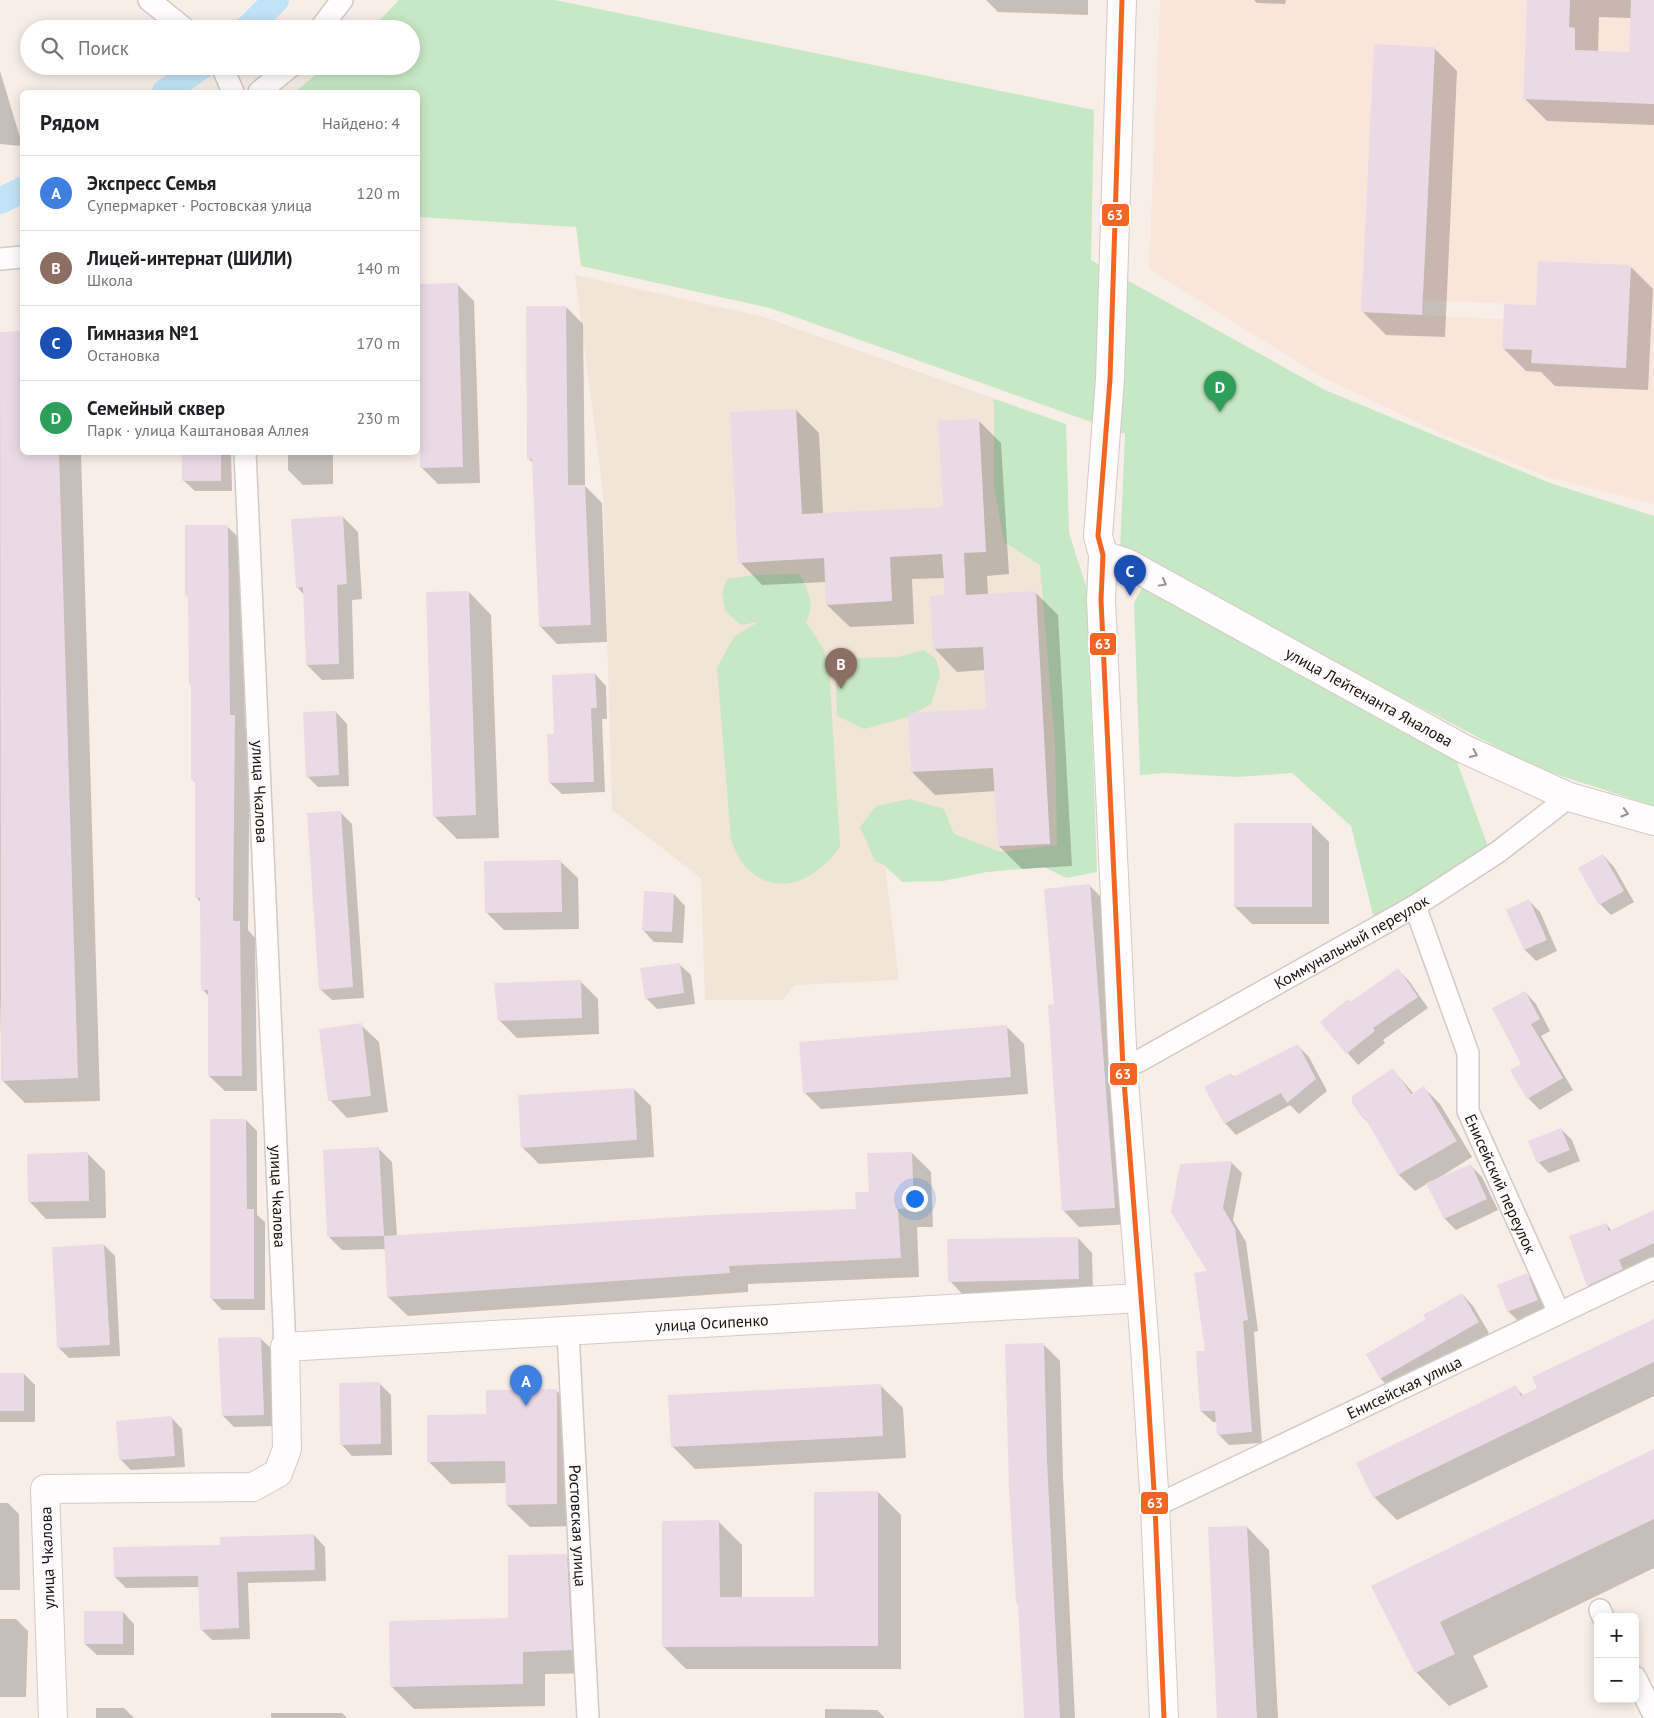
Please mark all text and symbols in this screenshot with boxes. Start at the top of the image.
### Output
search box [20,20,420,75]
icon: search [38,34,66,62]
text: Поиск [78,36,129,60]
text: Рядом [40,109,99,136]
text: Найдено: 4 [322,113,400,133]
text: Экспресс Семья [87,171,216,195]
text: A [51,183,61,203]
text: 120 m [357,183,400,203]
text: Супермаркет · Ростовская улица [87,195,312,215]
line badge: 63 [1101,203,1130,227]
text: 63 [1107,206,1123,224]
text: Лицей-интернат (ШИЛИ) [87,246,293,270]
text: B [51,258,61,278]
text: 140 m [357,258,400,278]
text: Школа [87,270,133,290]
text: Гимназия №1 [87,321,199,345]
text: C [52,333,60,353]
text: 170 m [357,333,400,353]
text: Остановка [87,345,160,365]
pin: D [1204,371,1236,412]
text: Семейный сквер [87,396,225,420]
text: D [51,408,61,428]
text: 230 m [357,408,400,428]
text: Парк · улица Каштановая Аллея [87,420,309,440]
pin: C [1114,555,1146,596]
one-way arrow [1157,577,1166,587]
line badge: 63 [1089,632,1117,656]
text: 63 [1095,635,1111,653]
street label: улица Лейтенанта Яналова [1282,643,1456,751]
pin: B [825,648,857,689]
street label: улица Чкалова [248,740,272,844]
one-way arrow [1469,747,1478,758]
one-way arrow [1620,807,1628,817]
street label: Коммунальный переулок [1270,890,1433,993]
line badge: 63 [1109,1062,1138,1086]
text: 63 [1115,1065,1131,1083]
street label: Енисейский переулок [1461,1111,1541,1257]
street label: улица Чкалова [266,1144,291,1248]
your location [902,1186,928,1212]
street label: улица Осипенко [655,1309,769,1336]
street label: Енисейская улица [1343,1351,1465,1423]
pin: A [510,1365,542,1406]
street label: Ростовская улица [565,1464,591,1587]
line badge: 63 [1140,1491,1169,1515]
text: 63 [1147,1494,1163,1512]
street label: улица Чкалова [35,1506,59,1610]
map controls [1594,1613,1639,1703]
button: + [1594,1613,1639,1658]
button: − [1594,1658,1639,1703]

